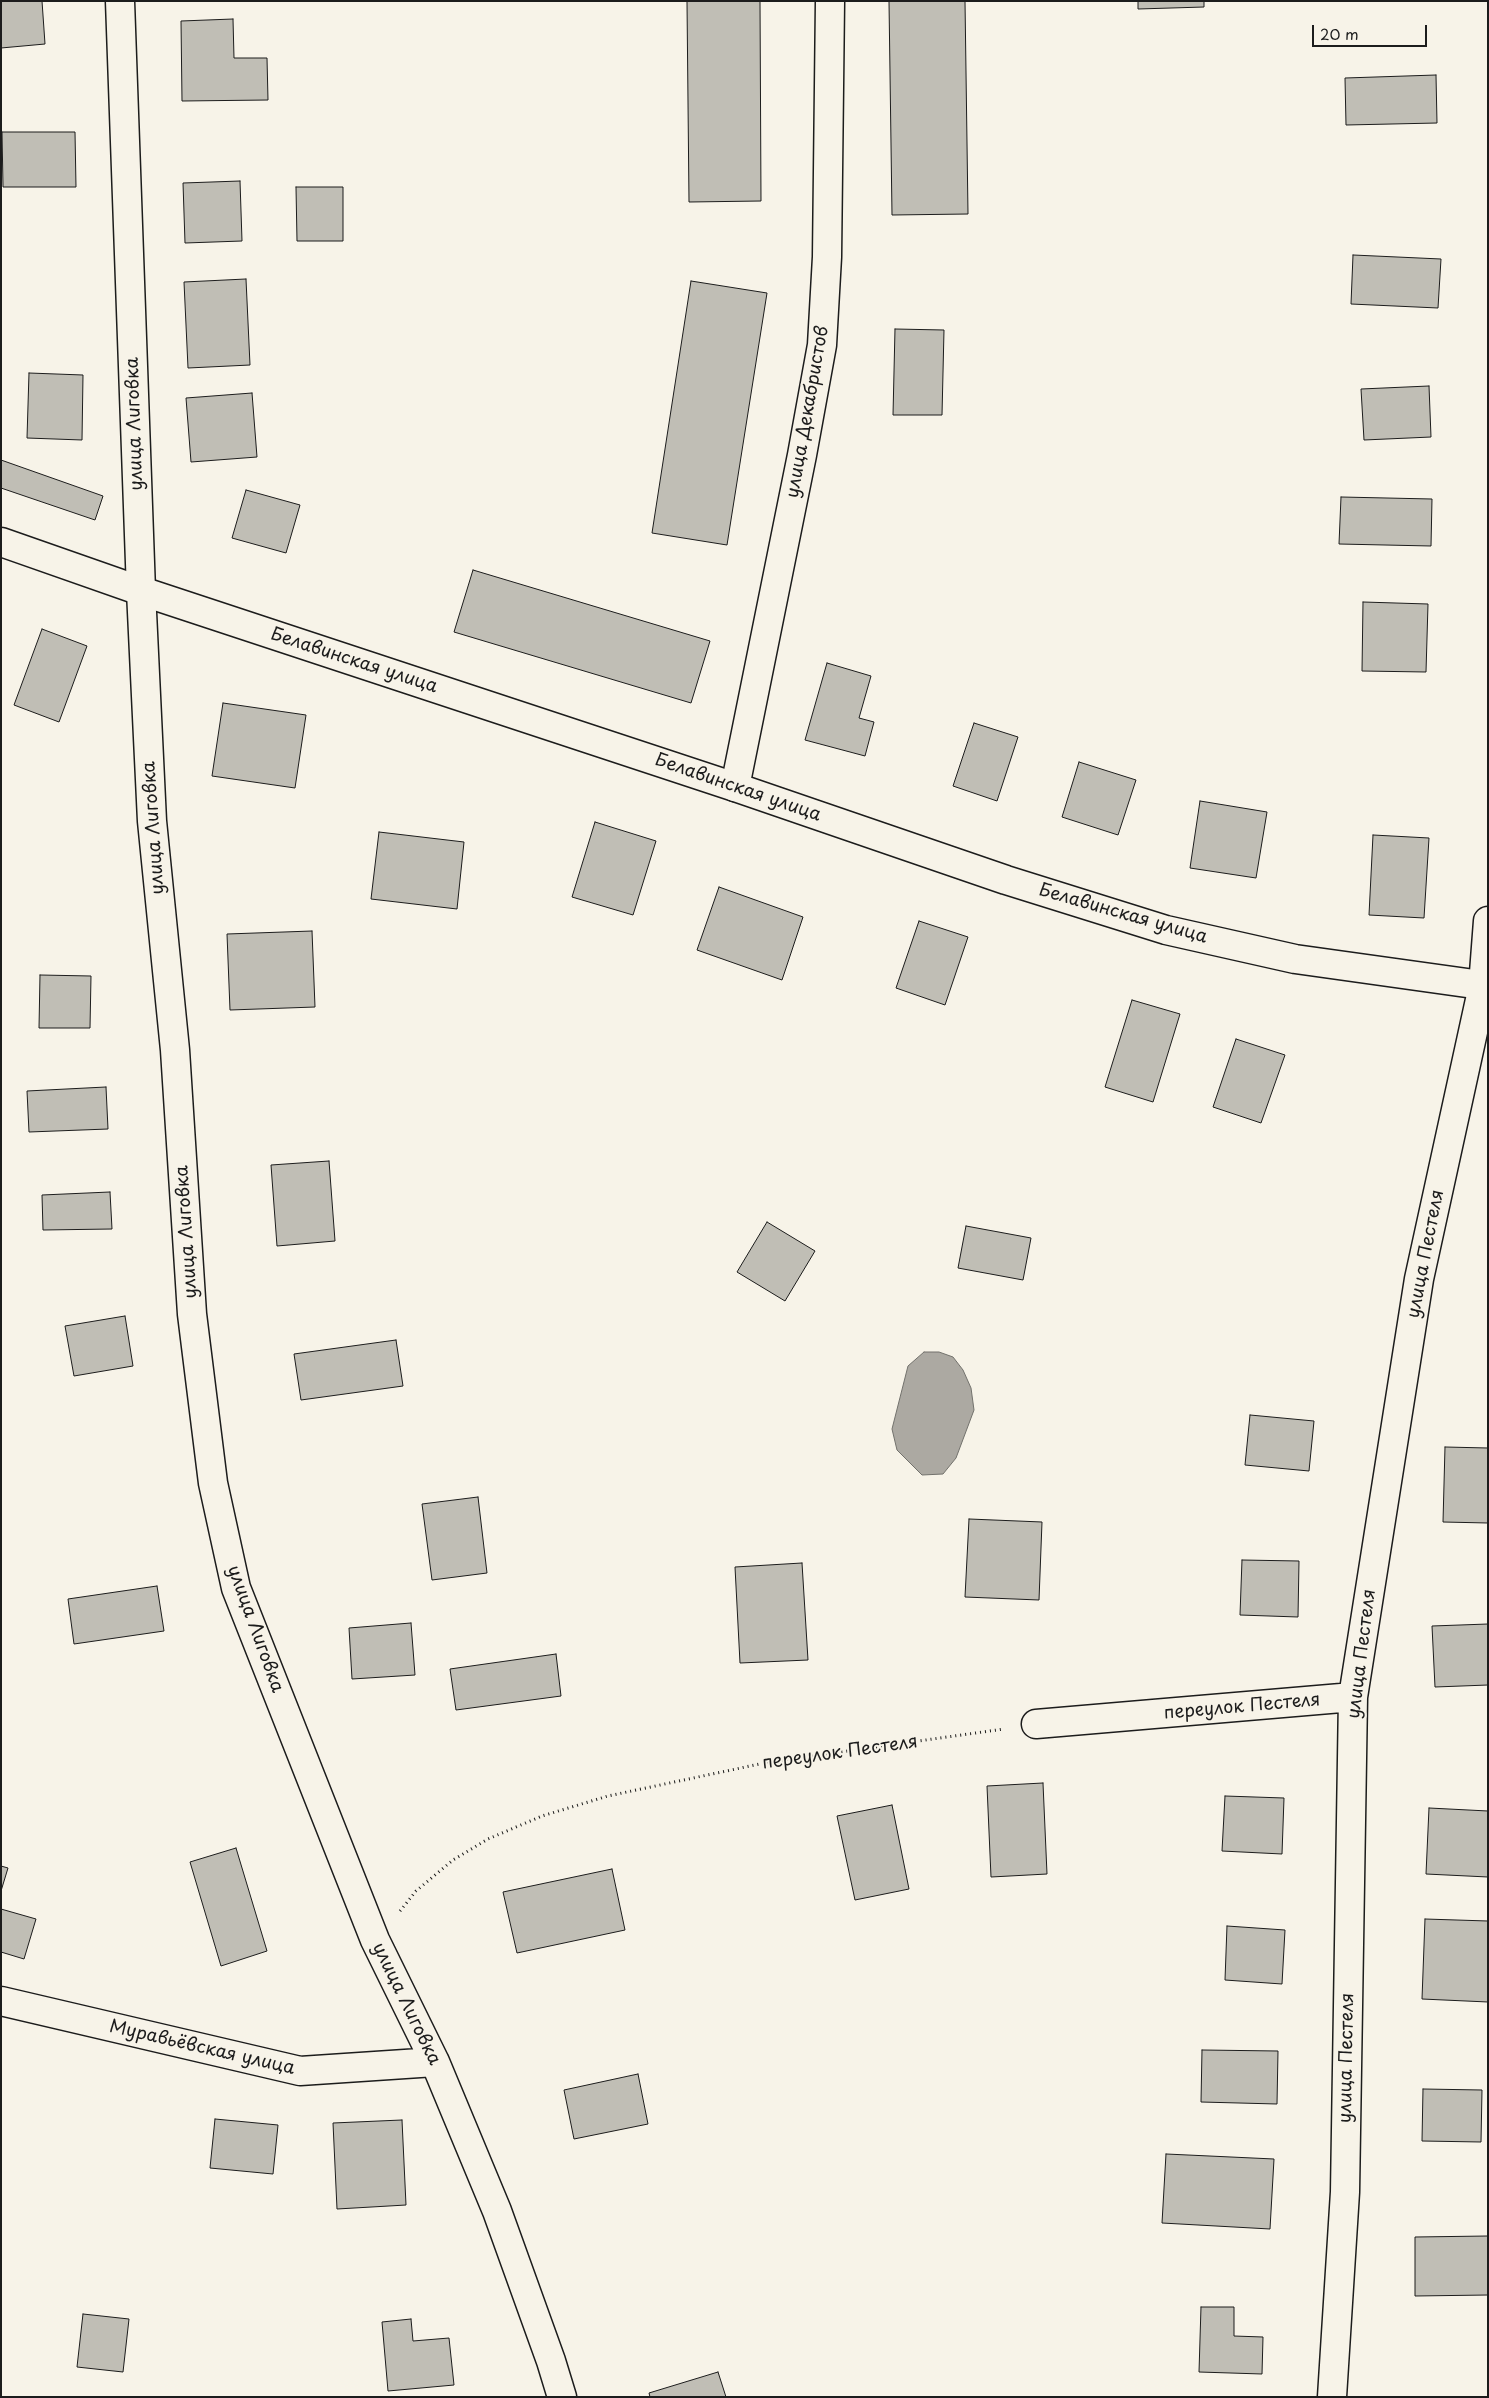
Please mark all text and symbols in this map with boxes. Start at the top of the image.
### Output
scale bar [1314,15,1429,47]
text: 20 m [1320,22,1359,45]
street label: улица Декабристов [782,324,834,500]
street label: улица Лиговка [122,357,148,491]
street label: Белавинская улица [268,624,440,698]
street label: Белавинская улица [652,749,824,827]
street label: улица Лиговка [139,761,169,895]
street label: Белавинская улица [1036,880,1210,948]
street label: улица Лиговка [172,1165,202,1299]
street label: улица Пестеля [1403,1188,1449,1320]
street label: улица Лиговка [222,1563,288,1695]
street label: улица Пестеля [1343,1588,1381,1720]
street label: переулок Пестеля [1163,1689,1321,1725]
street label: переулок Пестеля [761,1731,919,1775]
street label: улица Лиговка [367,1939,445,2069]
street label: улица Пестеля [1335,1993,1359,2123]
street label: Муравьёвская улица [107,2016,297,2080]

